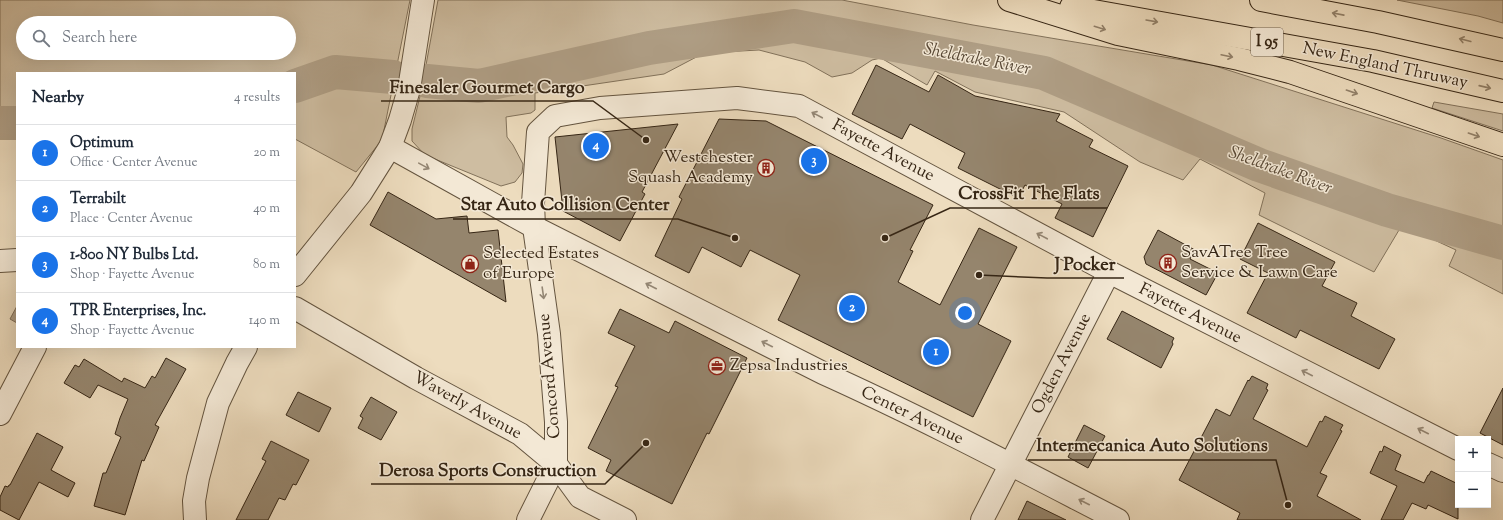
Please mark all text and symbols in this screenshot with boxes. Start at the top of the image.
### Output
one-way arrow [1332,10,1345,18]
search box [16,16,296,60]
one-way arrow [1145,18,1158,26]
one-way arrow [1094,25,1106,33]
icon: search [30,27,52,49]
text: Search here [62,28,137,49]
road number: I 95 [1251,28,1283,56]
one-way arrow [1459,36,1472,44]
water label: Sheldrake River [921,37,1033,83]
street label: New England Thruway [1300,37,1470,95]
one-way arrow [1220,53,1233,61]
callout: Finesaler Gourmet Cargo [381,71,593,101]
text: Finesaler Gourmet Cargo [389,76,585,102]
one-way arrow [1478,83,1491,91]
text: Nearby [32,86,84,110]
text: 4 results [234,89,280,107]
one-way arrow [1345,89,1358,96]
one-way arrow [811,111,823,118]
street label: Fayette Avenue [828,114,938,188]
pin: 4 [583,131,609,161]
one-way arrow [1468,132,1481,139]
text: Optimum [70,133,134,154]
water label: Sheldrake River [1225,140,1336,202]
text: 1 [43,144,47,162]
text: 20 m [254,144,280,162]
place label: Westchester Squash Academy [628,146,754,190]
pin: 3 [801,146,827,176]
text: Office · Center Avenue [70,154,198,172]
building icon: Westchester Squash Academy [756,158,776,178]
one-way arrow [418,162,430,170]
callout: CrossFit The Flats [950,178,1107,208]
text: CrossFit The Flats [958,182,1100,208]
text: Terrabilt [70,189,126,210]
callout: Star Auto Collision Center [453,189,678,219]
text: Star Auto Collision Center [460,193,670,219]
text: 2 [42,200,48,218]
text: 40 m [253,200,280,218]
text: Place · Center Avenue [70,210,193,228]
one-way arrow [1036,232,1048,240]
place label: SavATree Tree Service & Lawn Care [1181,241,1338,285]
place label: Selected Estates of Europe [483,242,599,286]
text: 1-800 NY Bulbs Ltd. [70,245,199,266]
callout: J Pocker [1047,248,1124,278]
text: J Pocker [1053,253,1116,279]
building icon: SavATree Tree Service & Lawn Care [1158,253,1178,273]
shop icon: Selected Estates of Europe [460,254,480,274]
text: 3 [42,256,48,274]
text: 80 m [253,256,280,274]
text: Shop · Fayette Avenue [70,266,194,284]
street label: Fayette Avenue [1134,278,1246,350]
one-way arrow [645,282,657,289]
one-way arrow [539,286,547,299]
pin: 2 [839,293,865,323]
text: TPR Enterprises, Inc. [70,301,206,322]
your location [955,303,975,323]
street label: Ogden Avenue [1026,309,1098,419]
text: 4 [42,312,48,330]
text: 140 m [249,312,280,330]
street label: Concord Avenue [533,312,567,440]
text: Shop · Fayette Avenue [70,322,194,340]
pin: 1 [923,337,949,367]
one-way arrow [761,340,773,347]
place label: Zepsa Industries [730,354,848,378]
office icon: Zepsa Industries [707,356,727,376]
street label: Waverly Avenue [408,366,526,446]
one-way arrow [1301,368,1313,376]
street label: Center Avenue [857,381,967,451]
one-way arrow [1417,427,1429,434]
callout: Intermecanica Auto Solutions [1028,430,1276,460]
text: Intermecanica Auto Solutions [1036,434,1268,460]
map controls [1455,436,1491,508]
button: + [1455,436,1491,472]
callout: Derosa Sports Construction [371,454,605,484]
text: Derosa Sports Construction [379,459,597,485]
button: − [1455,472,1491,508]
one-way arrow [1078,498,1090,505]

